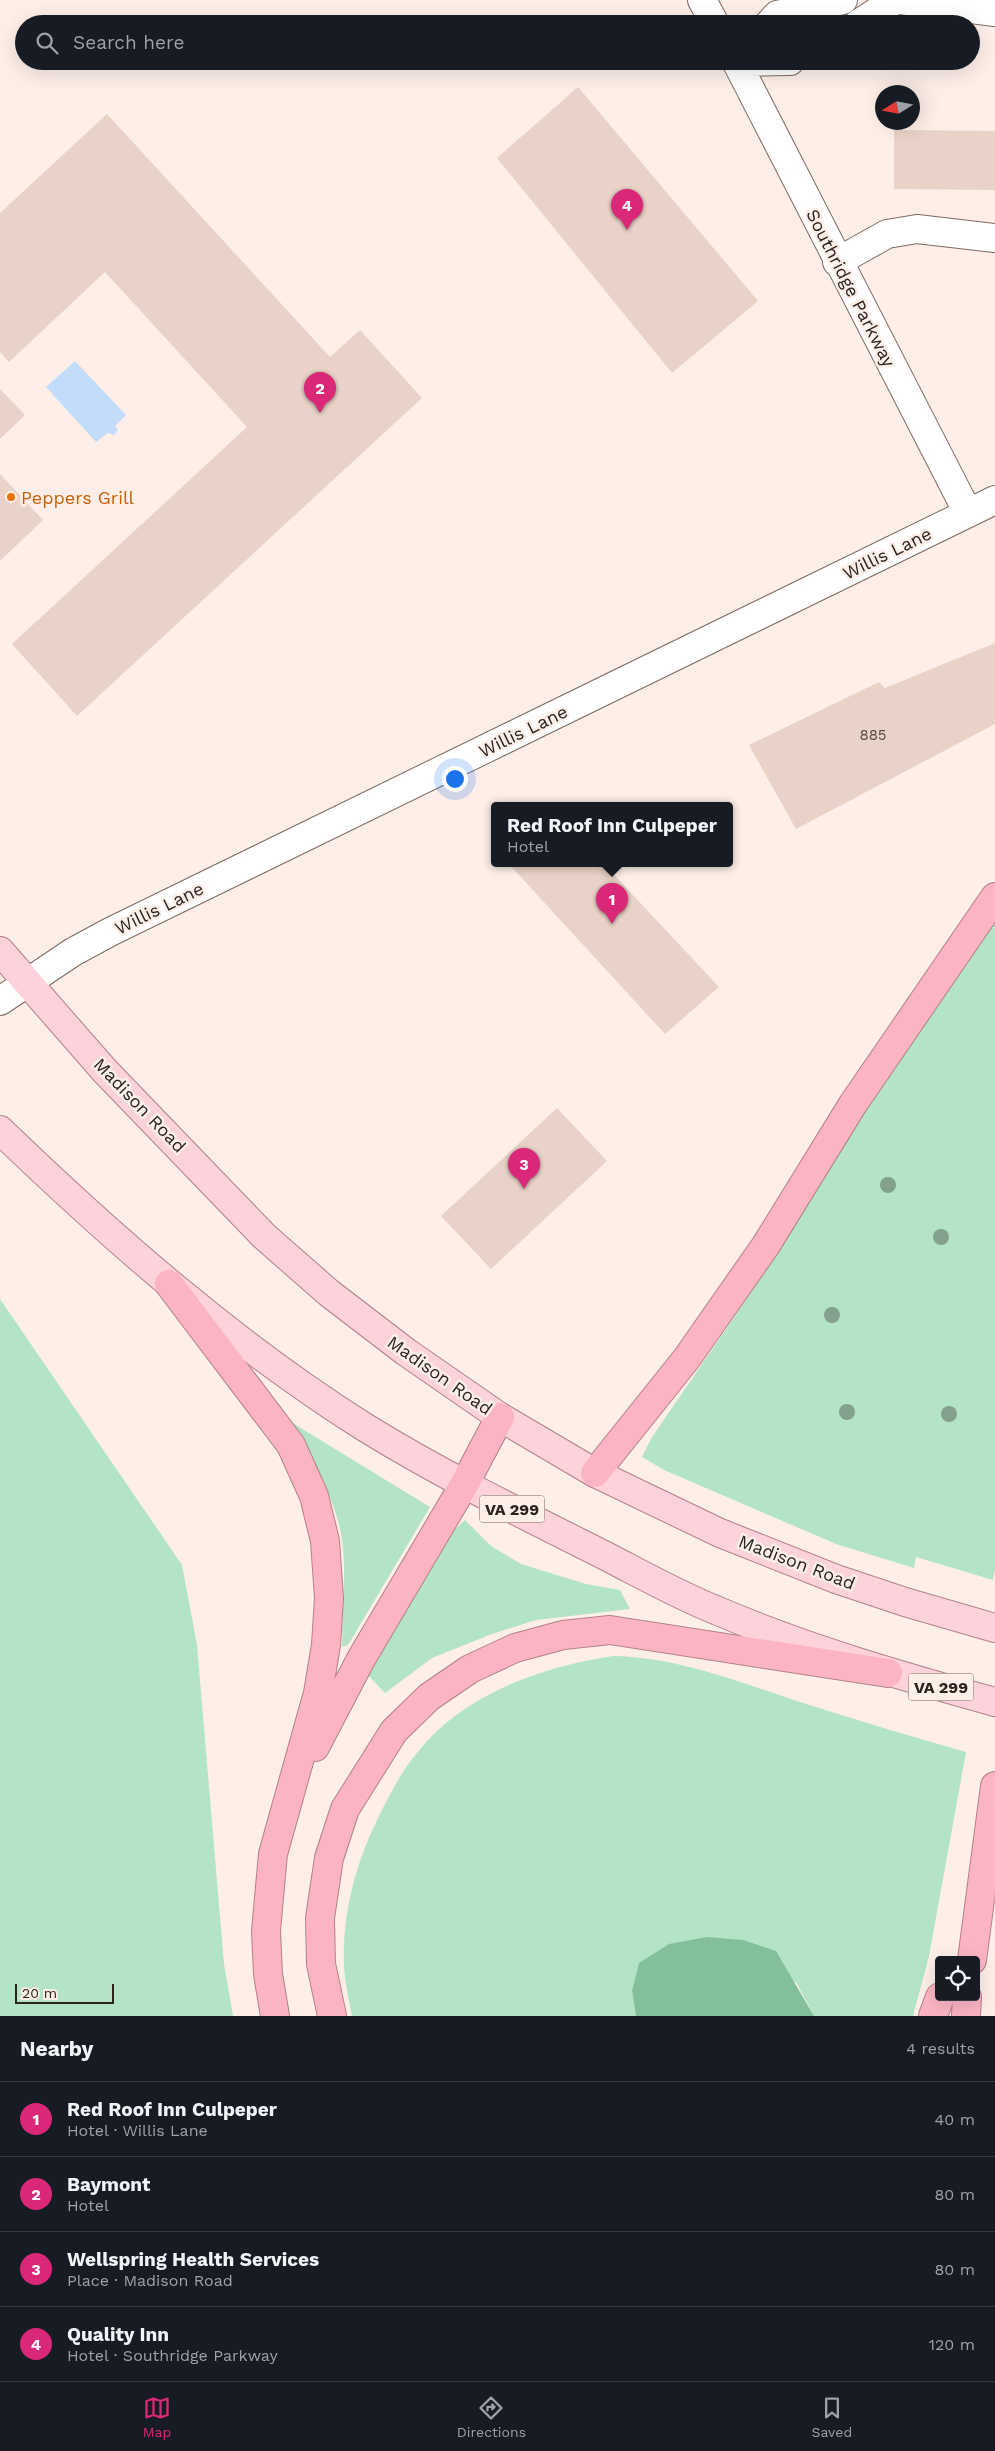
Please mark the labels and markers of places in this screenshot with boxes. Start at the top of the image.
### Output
pin: 4 [611,189,643,230]
pin: 2 [304,372,336,413]
place label: Peppers Grill [21,487,134,508]
marker: Peppers Grill [5,491,17,503]
pin: 1 [596,883,628,924]
pin: 3 [508,1148,540,1189]

